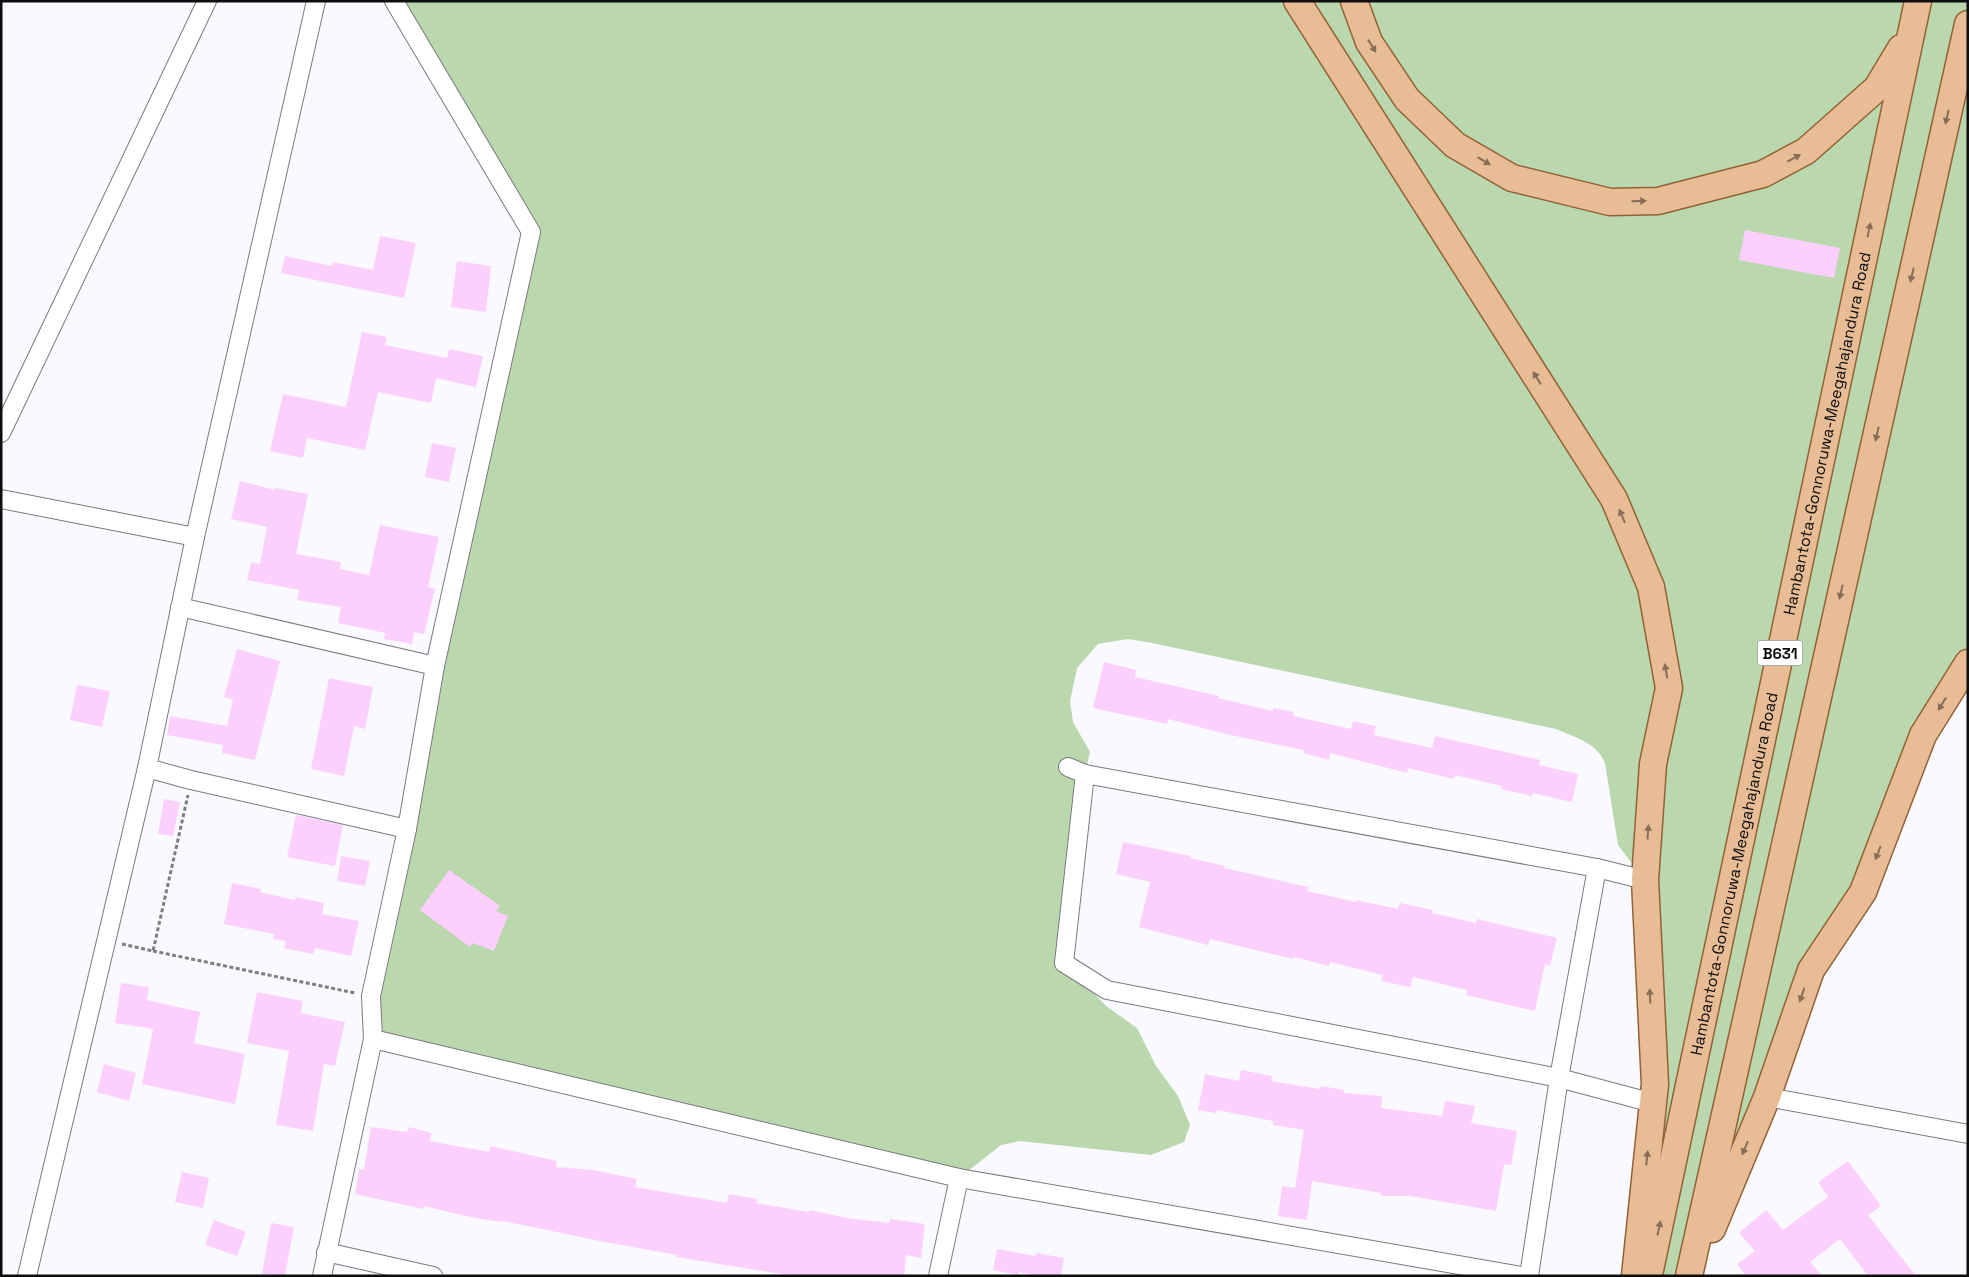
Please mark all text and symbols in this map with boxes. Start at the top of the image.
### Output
one-way arrow [1368,40,1377,53]
one-way arrow [1943,109,1951,124]
one-way arrow [1787,153,1800,162]
one-way arrow [1477,157,1490,166]
one-way arrow [1631,197,1647,205]
one-way arrow [1866,222,1874,238]
street label: Hambantota-Gonnoruwa-Meegahajandura Road [1778,250,1875,617]
one-way arrow [1908,268,1916,283]
one-way arrow [1532,371,1542,384]
one-way arrow [1872,426,1880,442]
one-way arrow [1617,509,1625,523]
one-way arrow [1837,585,1845,600]
road number: B631 [1758,640,1802,666]
one-way arrow [1662,663,1670,679]
street label: Hambantota-Gonnoruwa-Meegahajandura Road [1685,690,1782,1057]
one-way arrow [1937,697,1947,711]
one-way arrow [1645,824,1653,840]
one-way arrow [1874,846,1882,861]
one-way arrow [1646,987,1654,1003]
one-way arrow [1798,988,1805,1003]
one-way arrow [1741,1141,1749,1155]
one-way arrow [1643,1149,1651,1165]
one-way arrow [1655,1220,1663,1236]

